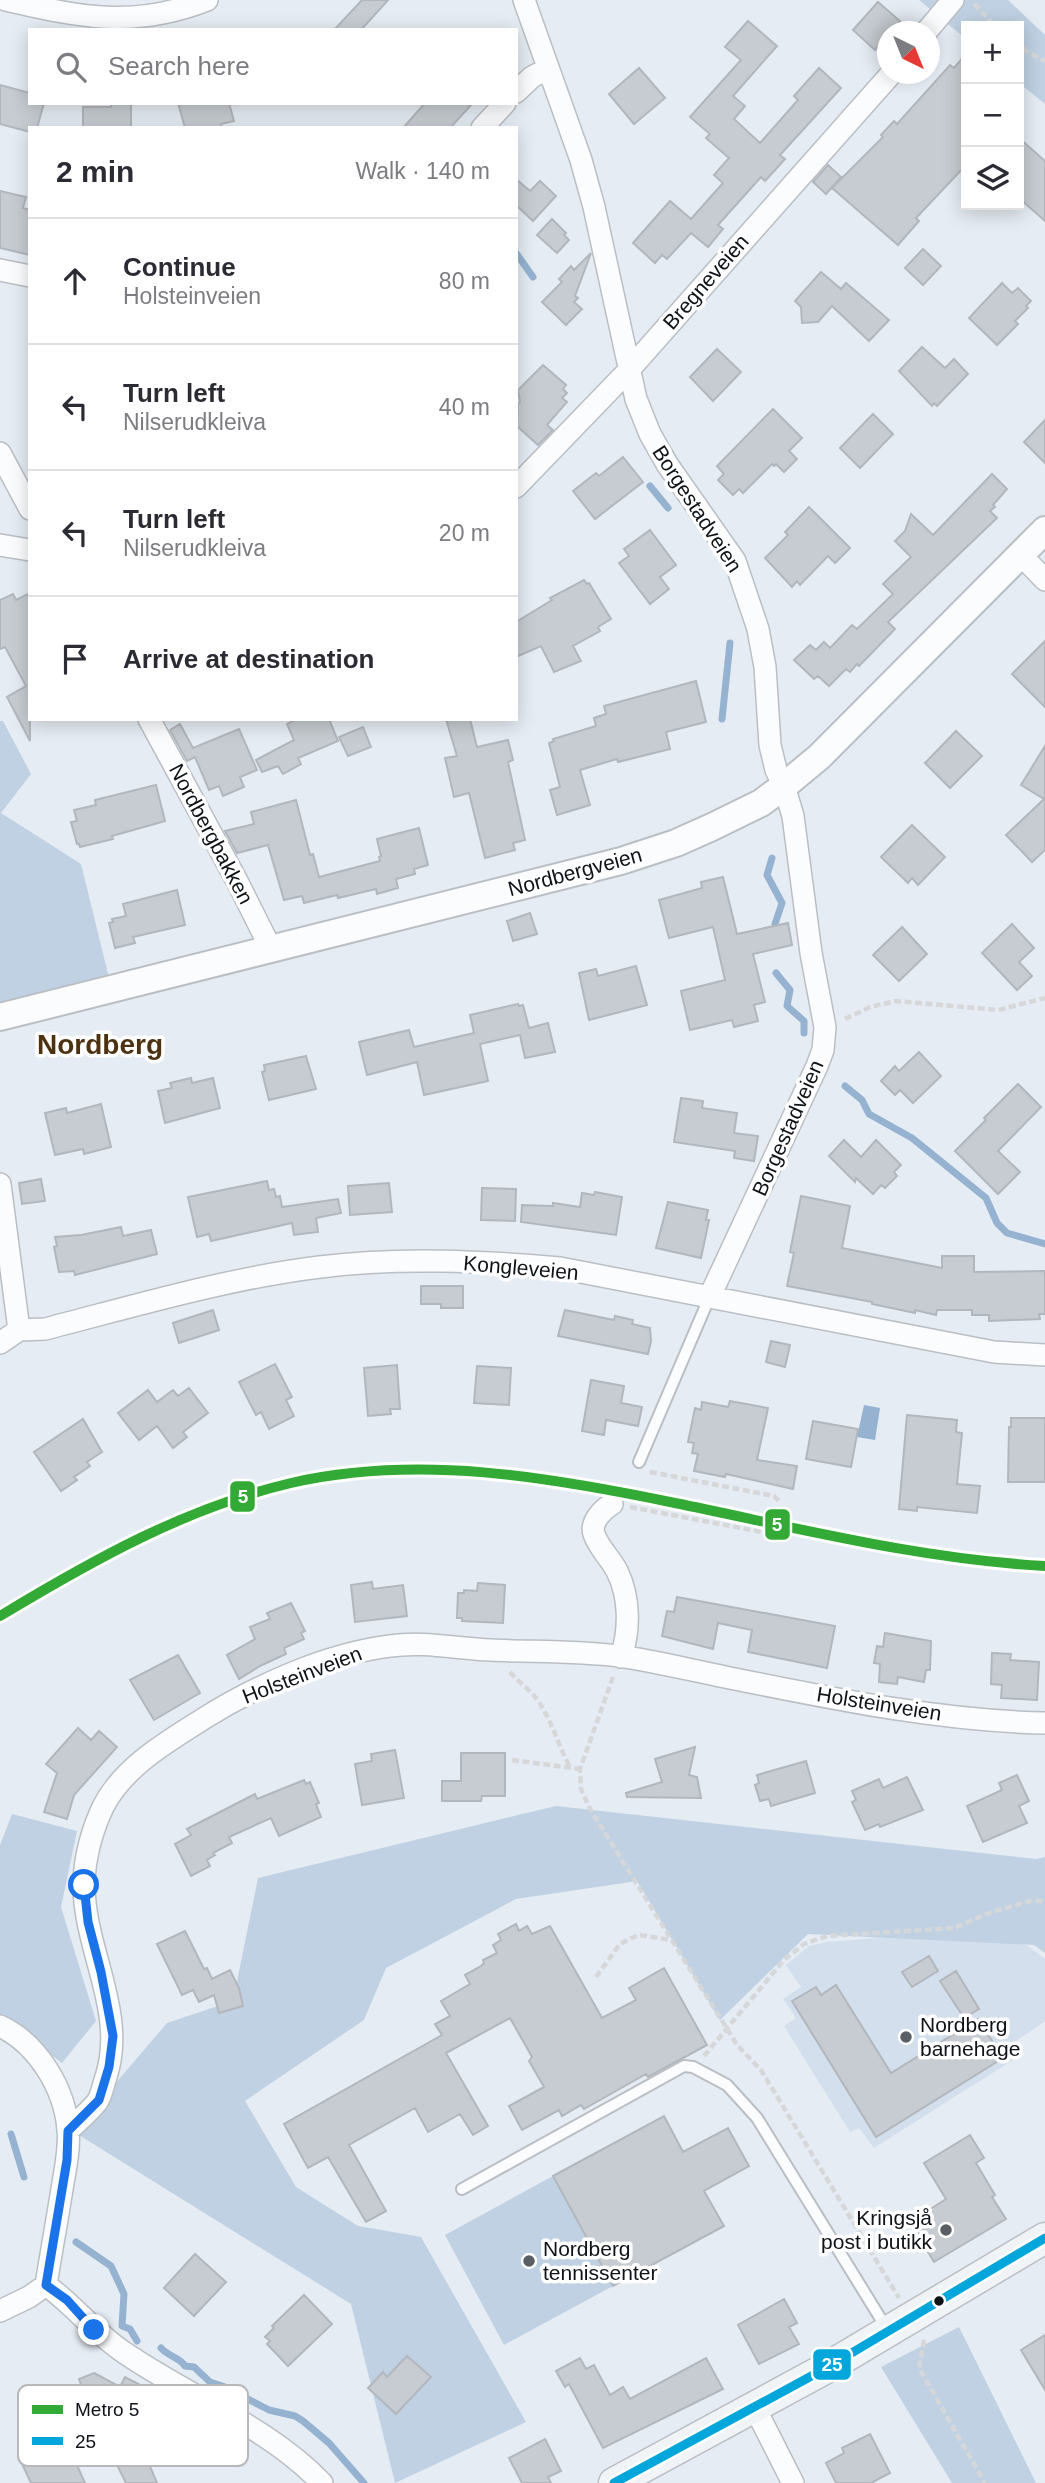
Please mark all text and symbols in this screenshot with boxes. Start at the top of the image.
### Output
north arrow [877,21,940,84]
map controls [961,21,1024,210]
button: + [961,21,1024,84]
search box [28,28,518,105]
icon: search [52,48,90,86]
text: Search here [108,51,250,81]
button: − [961,84,1024,147]
button: layers [961,147,1024,210]
text: 2 min [56,155,134,188]
text: Walk · 140 m [355,158,490,184]
street label: Bregneveien [658,230,753,334]
text: Continue [123,252,236,282]
icon: ahead [56,262,94,300]
text: 80 m [439,268,490,294]
text: Holsteinveien [123,283,261,309]
text: Turn left [123,378,225,408]
icon: left [56,388,94,426]
text: 40 m [439,394,490,420]
text: Nilserudkleiva [123,409,266,435]
street label: Borgestadveien [648,441,747,576]
text: Turn left [123,504,225,534]
icon: left [56,514,94,552]
text: 20 m [439,520,490,546]
text: Nilserudkleiva [123,535,266,561]
icon: arrive [56,640,94,678]
text: Arrive at destination [123,644,374,674]
street label: Nordbergbakken [165,760,258,908]
street label: Nordbergveien [505,843,644,900]
district label: Nordberg [37,1029,163,1060]
street label: Borgestadveien [747,1056,828,1199]
street label: Kongleveien [462,1251,580,1284]
line badge: 5 [229,1480,256,1513]
text: 5 [238,1486,249,1507]
line badge: 5 [764,1508,791,1541]
text: 5 [772,1514,783,1535]
street label: Holsteinveien [239,1641,365,1708]
street label: Holsteinveien [815,1682,943,1725]
route start [68,1869,99,1900]
place label: Nordberg barnehage [920,2013,1020,2060]
marker: Nordberg barnehage [898,2029,914,2045]
place label: Kringsjå post i butikk [821,2206,932,2253]
marker: Kringsjå post i butikk [938,2222,954,2238]
place label: Nordberg tennissenter [543,2237,657,2284]
marker: Nordberg tennissenter [521,2253,537,2269]
unlabelled marker [932,2294,946,2308]
route end [78,2314,109,2345]
line badge: 25 [812,2348,852,2381]
text: 25 [821,2354,843,2375]
legend [18,2385,248,2466]
text: Metro 5 [75,2399,139,2420]
text: 25 [75,2431,96,2452]

